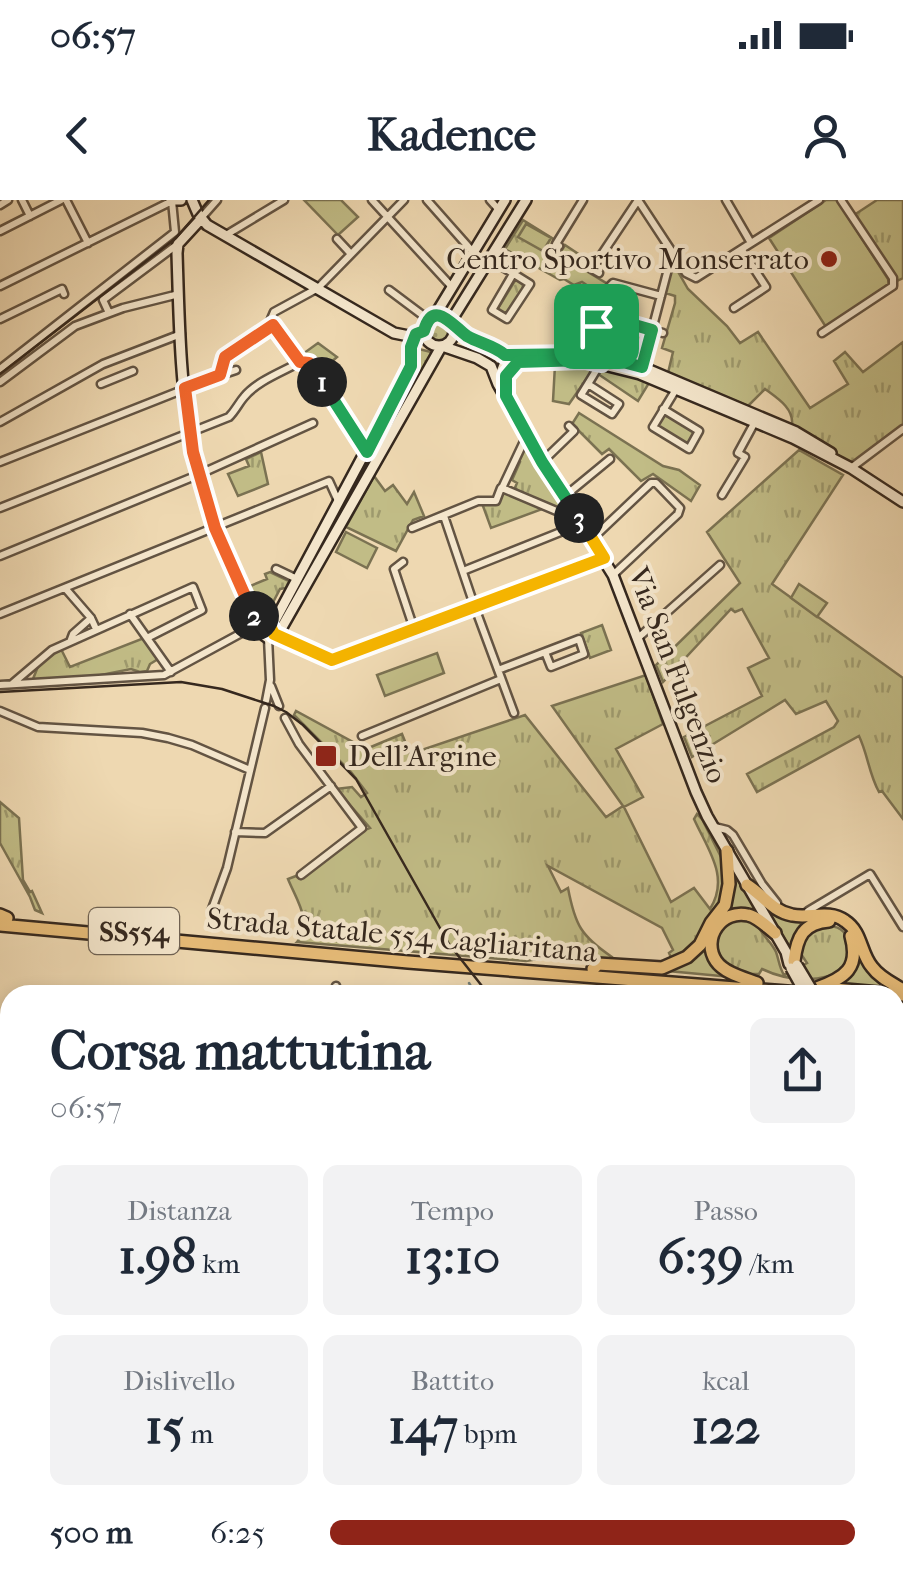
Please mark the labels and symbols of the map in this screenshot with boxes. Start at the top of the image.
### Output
place label: Centro Sportivo Monserrato [446,242,809,277]
marker: Centro Sportivo Monserrato [818,248,840,270]
pin [554,284,639,369]
pin: 1 [297,357,347,407]
pin: 3 [554,493,604,543]
street label: Via San Fulgenzio [620,561,735,788]
pin: 2 [229,591,279,641]
place label: Dell'Argine [348,739,497,774]
marker: Dell'Argine [313,743,339,769]
street label: Strada Statale 554 Cagliaritana [205,901,600,970]
road number: SS554 [89,908,179,954]

